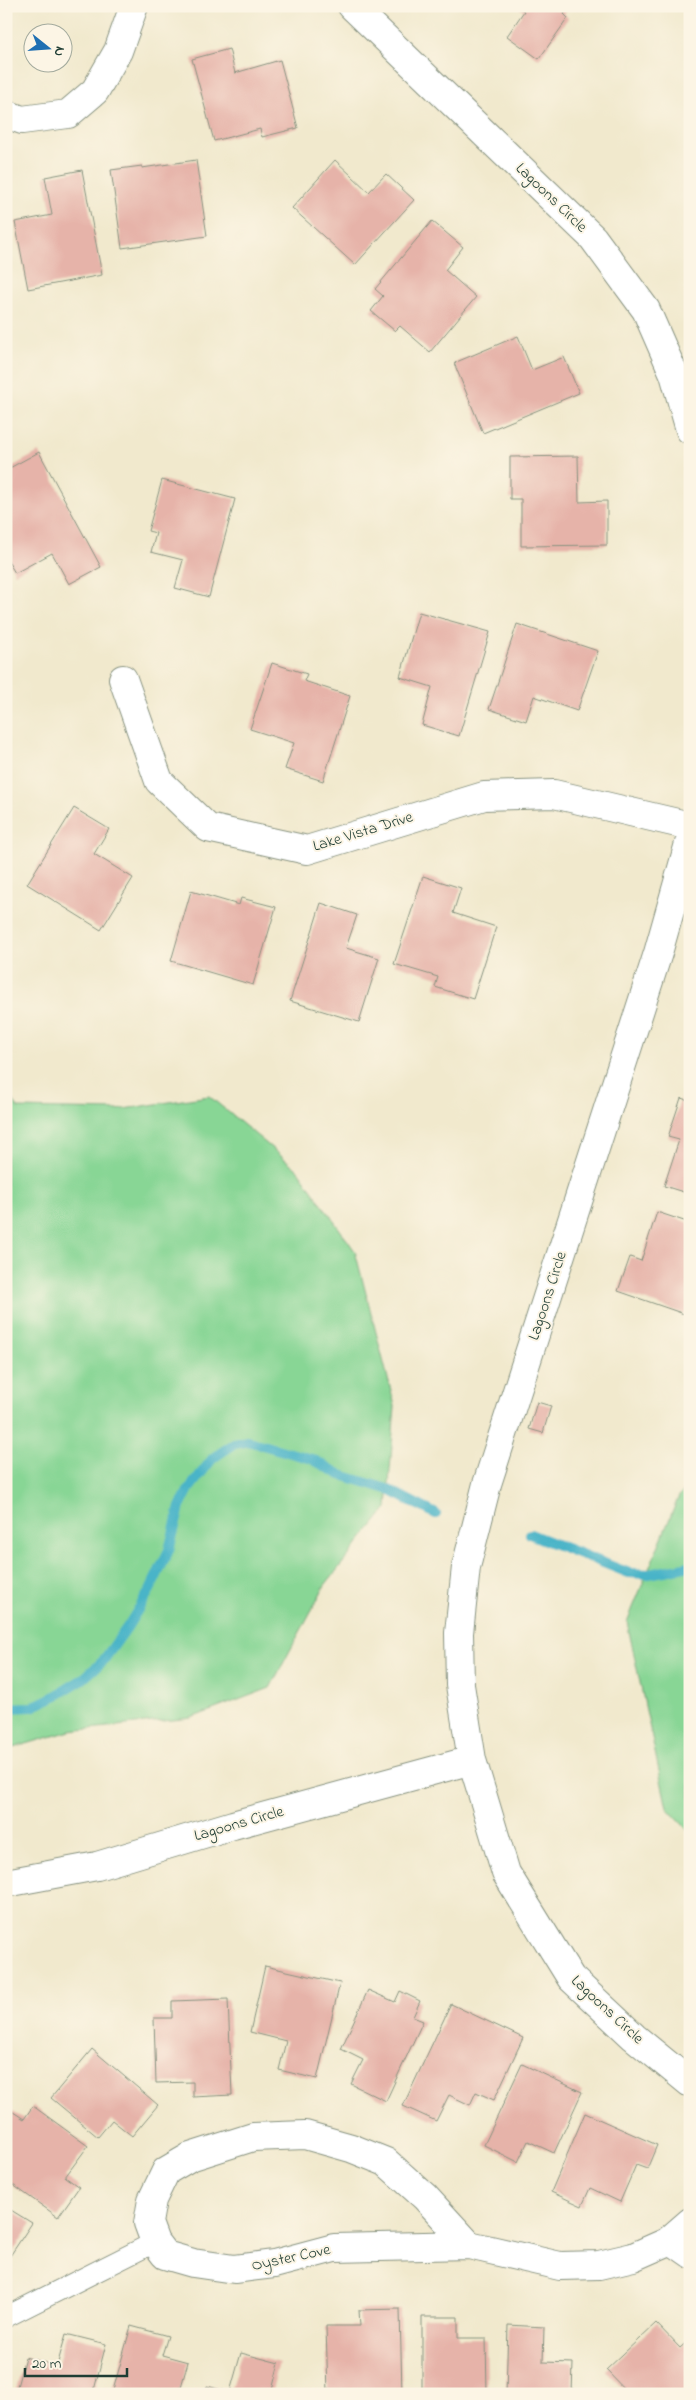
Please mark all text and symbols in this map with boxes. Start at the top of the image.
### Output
north arrow [22,22,72,72]
text: N [48,44,70,59]
street label: Lagoons Circle [510,157,593,239]
street label: Lake Vista Drive [310,805,417,859]
street label: Lagoons Circle [522,1248,574,1343]
street label: Lagoons Circle [191,1800,287,1848]
street label: Lagoons Circle [565,1970,649,2051]
street label: Oyster Cove [249,2238,333,2278]
scale bar [25,2345,128,2377]
text: 20 m [32,2353,62,2375]

